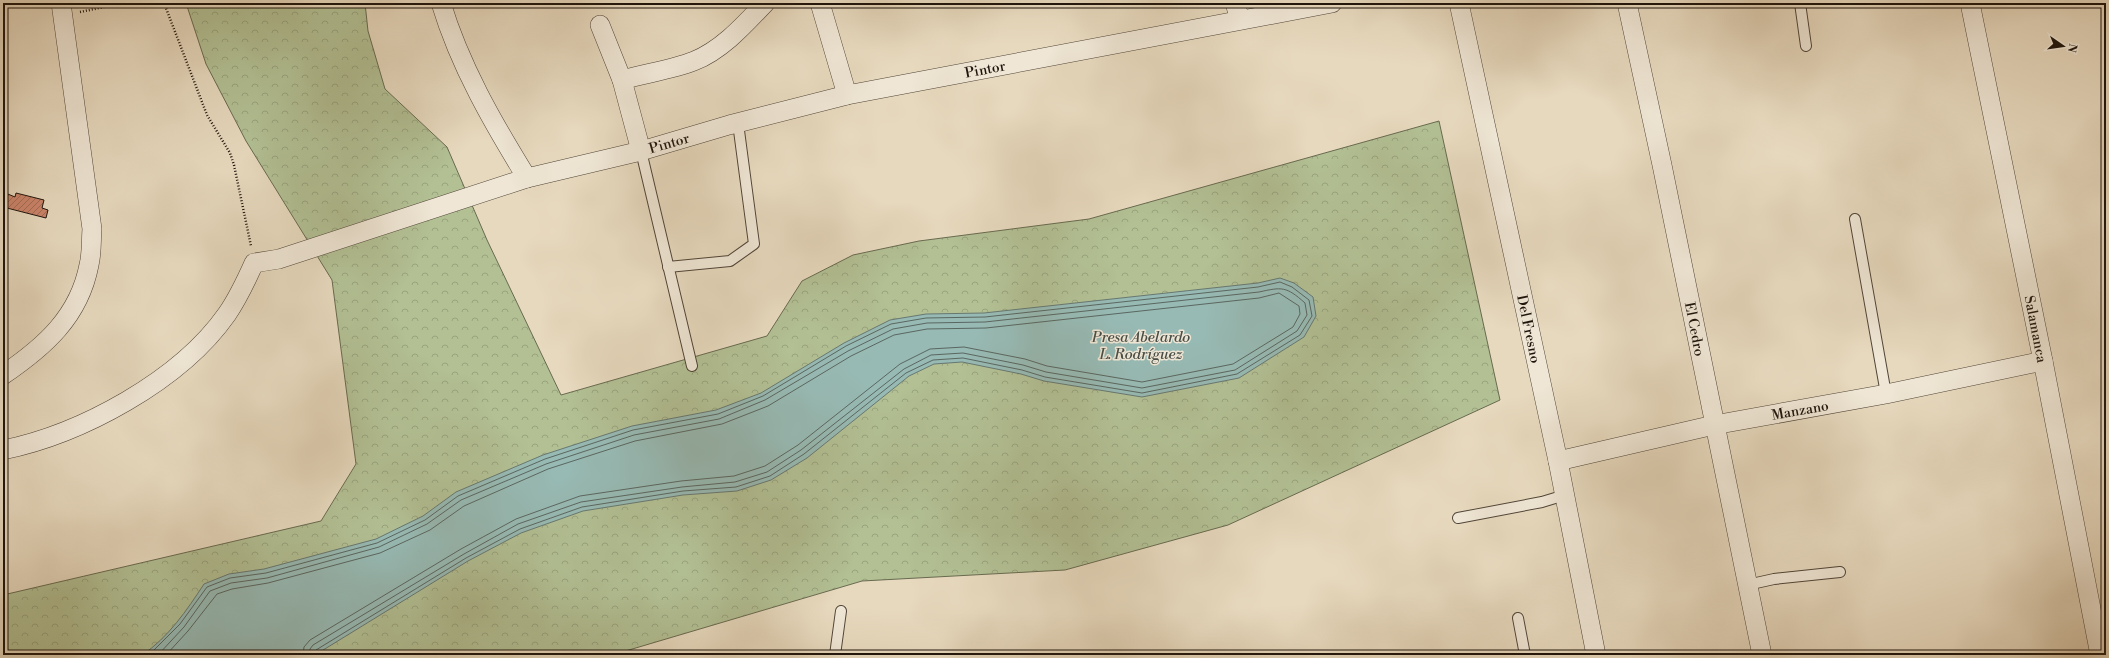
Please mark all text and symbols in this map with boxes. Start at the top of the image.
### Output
north arrow [2043,26,2083,66]
text: N [2064,42,2080,54]
street label: Pintor [963,57,1007,83]
street label: Pintor [647,130,692,158]
street label: Del Fresno [1512,293,1544,365]
street label: Salamanca [2020,294,2051,365]
street label: El Cedro [1680,300,1708,358]
water label: Presa Abelardo L. Rodríguez [1091,328,1190,364]
street label: Manzano [1770,397,1830,425]

